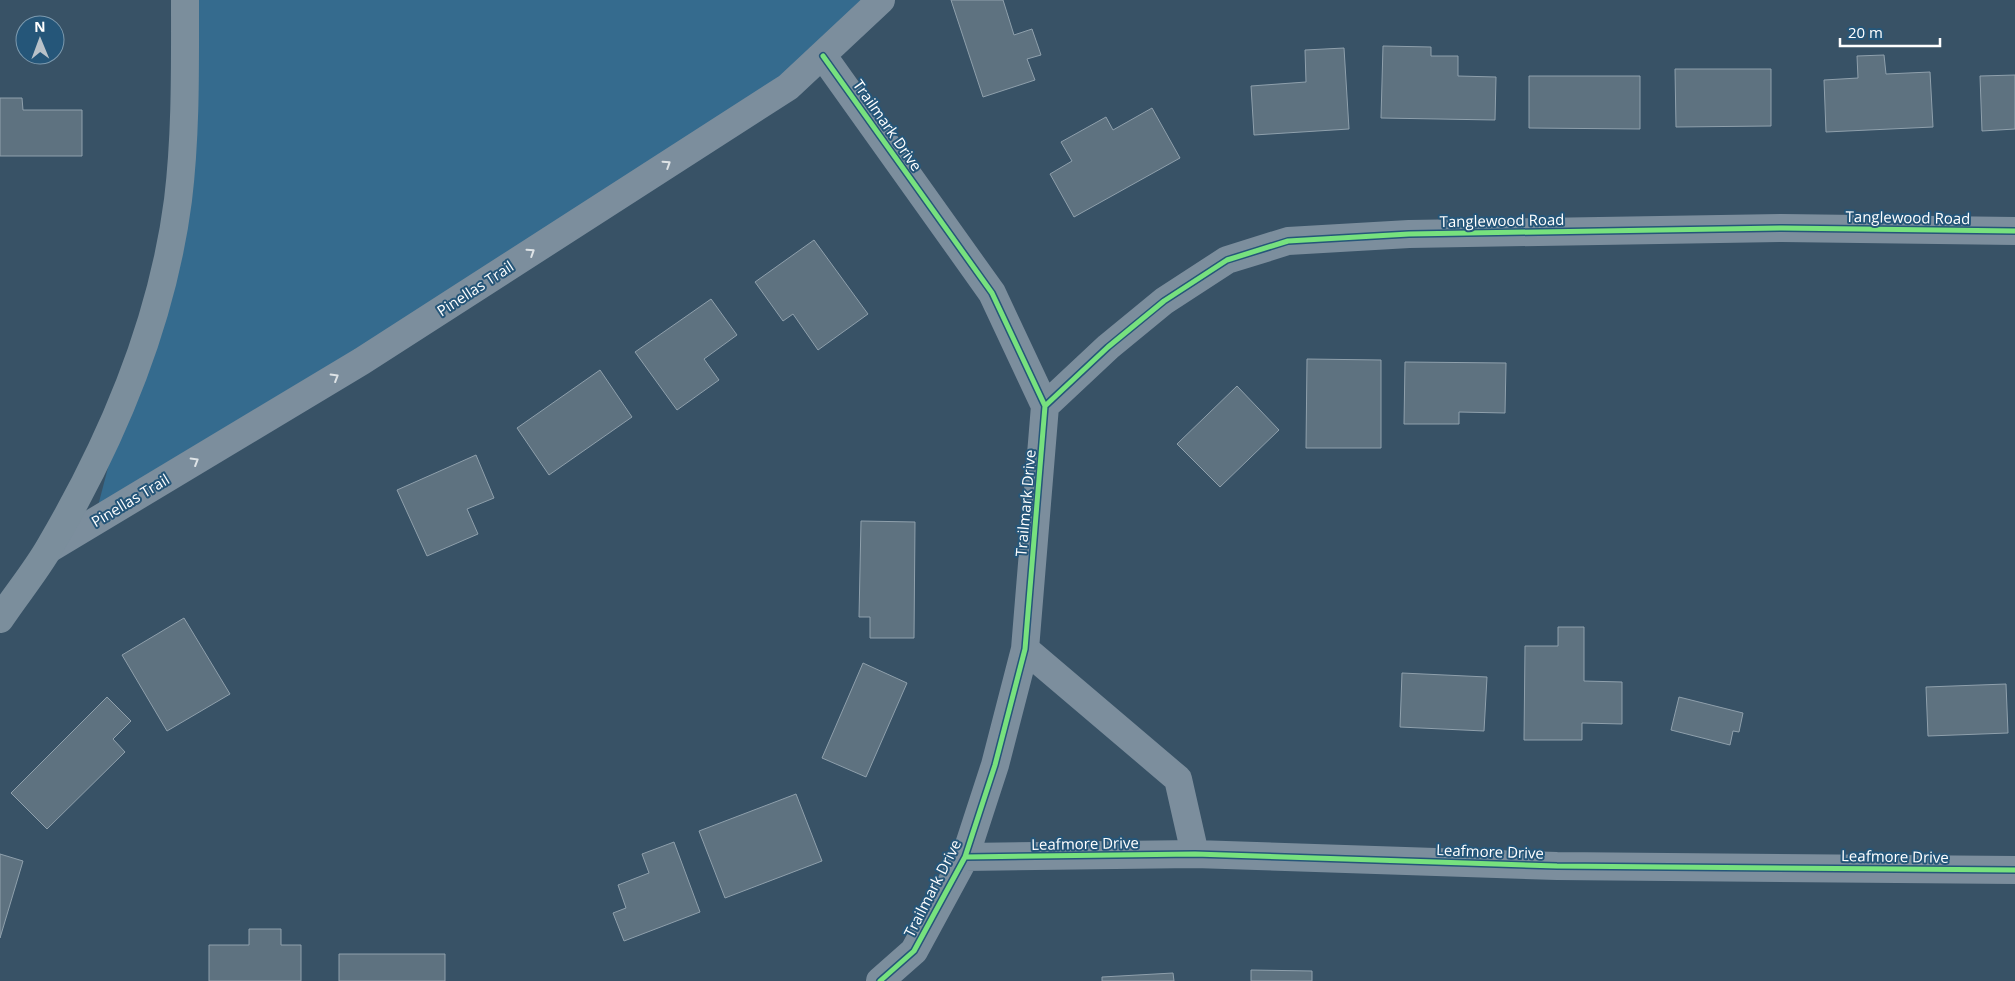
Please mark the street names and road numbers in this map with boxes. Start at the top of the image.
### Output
street label: Trailmark Drive [849,75,927,175]
street label: Tanglewood Road [1845,206,1971,228]
street label: Tanglewood Road [1439,209,1565,231]
street label: Pinellas Trail [433,256,517,320]
street label: Trailmark Drive [1010,449,1040,557]
street label: Pinellas Trail [87,469,173,531]
street label: Leafmore Drive [1031,832,1139,854]
street label: Trailmark Drive [899,836,965,940]
street label: Leafmore Drive [1436,839,1544,863]
street label: Leafmore Drive [1841,845,1949,867]

